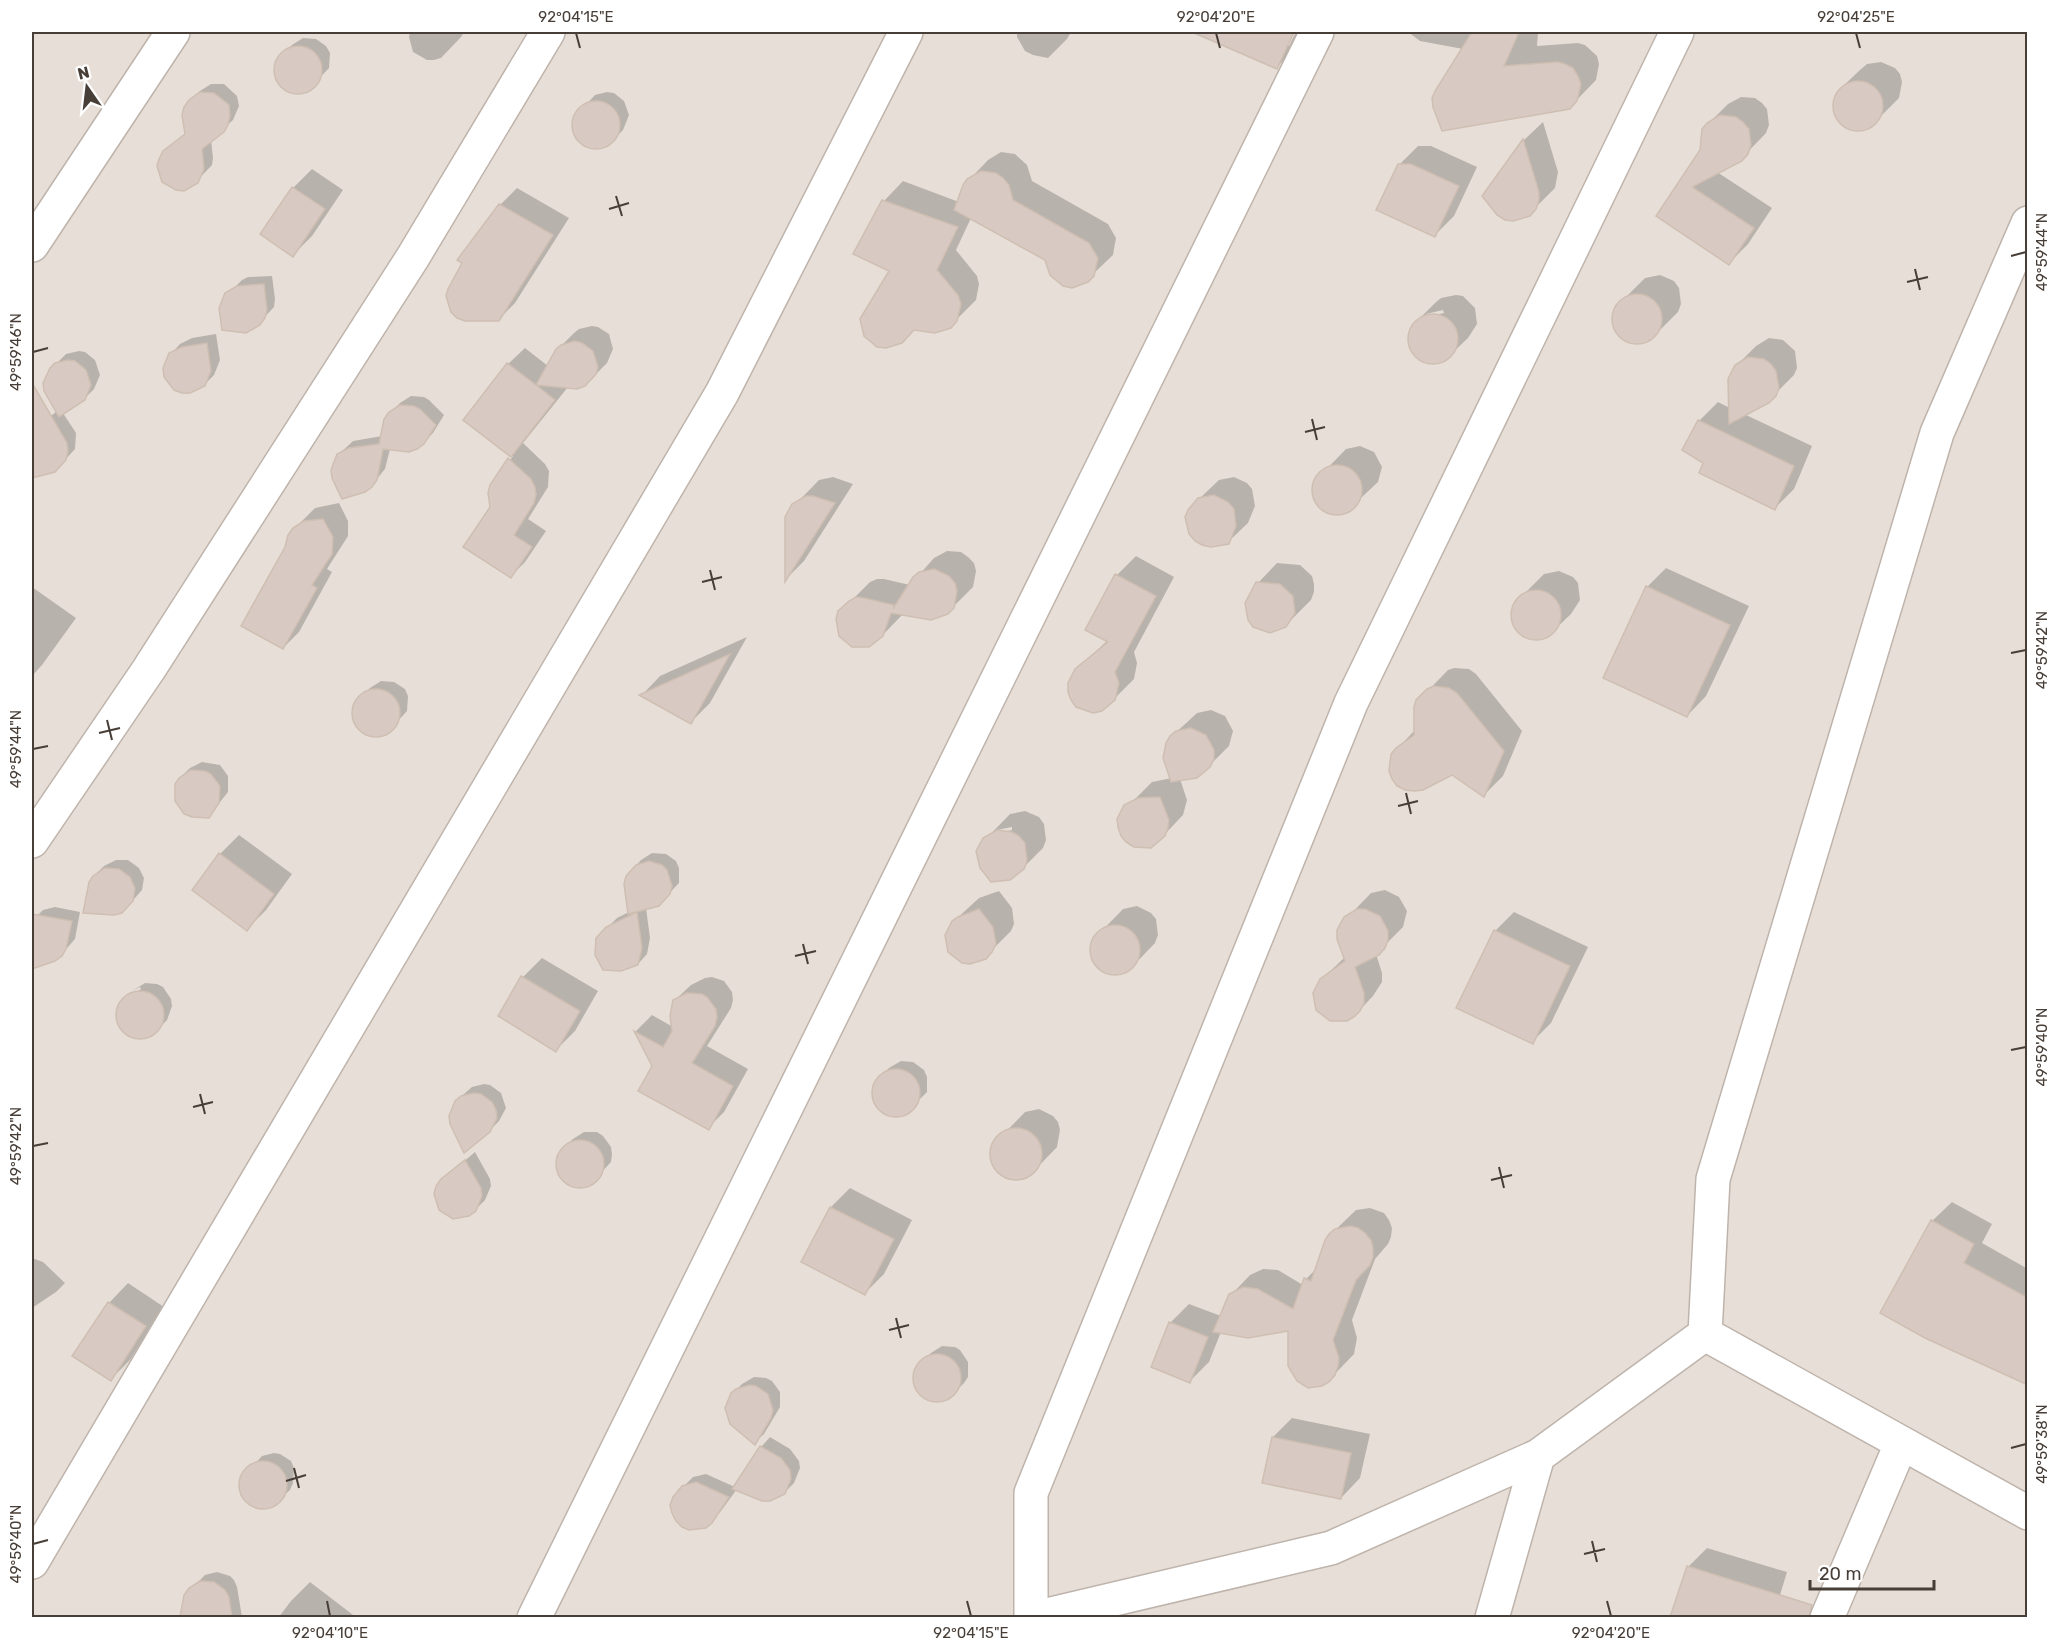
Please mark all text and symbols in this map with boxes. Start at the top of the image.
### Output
text: 92°04'15"E [538,8,614,26]
text: 92°04'20"E [1177,8,1255,26]
text: 92°04'25"E [1817,8,1895,26]
north arrow [57,57,117,117]
text: N [76,62,91,84]
text: 49°59'44"N [2033,213,2051,291]
text: 49°59'46"N [7,313,25,391]
text: 49°59'42"N [2033,611,2051,689]
text: 49°59'44"N [7,710,25,788]
text: 49°59'40"N [2033,1007,2051,1087]
text: 49°59'42"N [7,1107,25,1185]
text: 49°59'38"N [2033,1404,2051,1484]
text: 49°59'40"N [7,1504,25,1584]
scale bar [1810,1553,1934,1591]
text: 20 m [1819,1563,1861,1585]
text: 92°04'10"E [292,1624,368,1642]
text: 92°04'15"E [933,1624,1009,1642]
text: 92°04'20"E [1572,1624,1650,1642]

